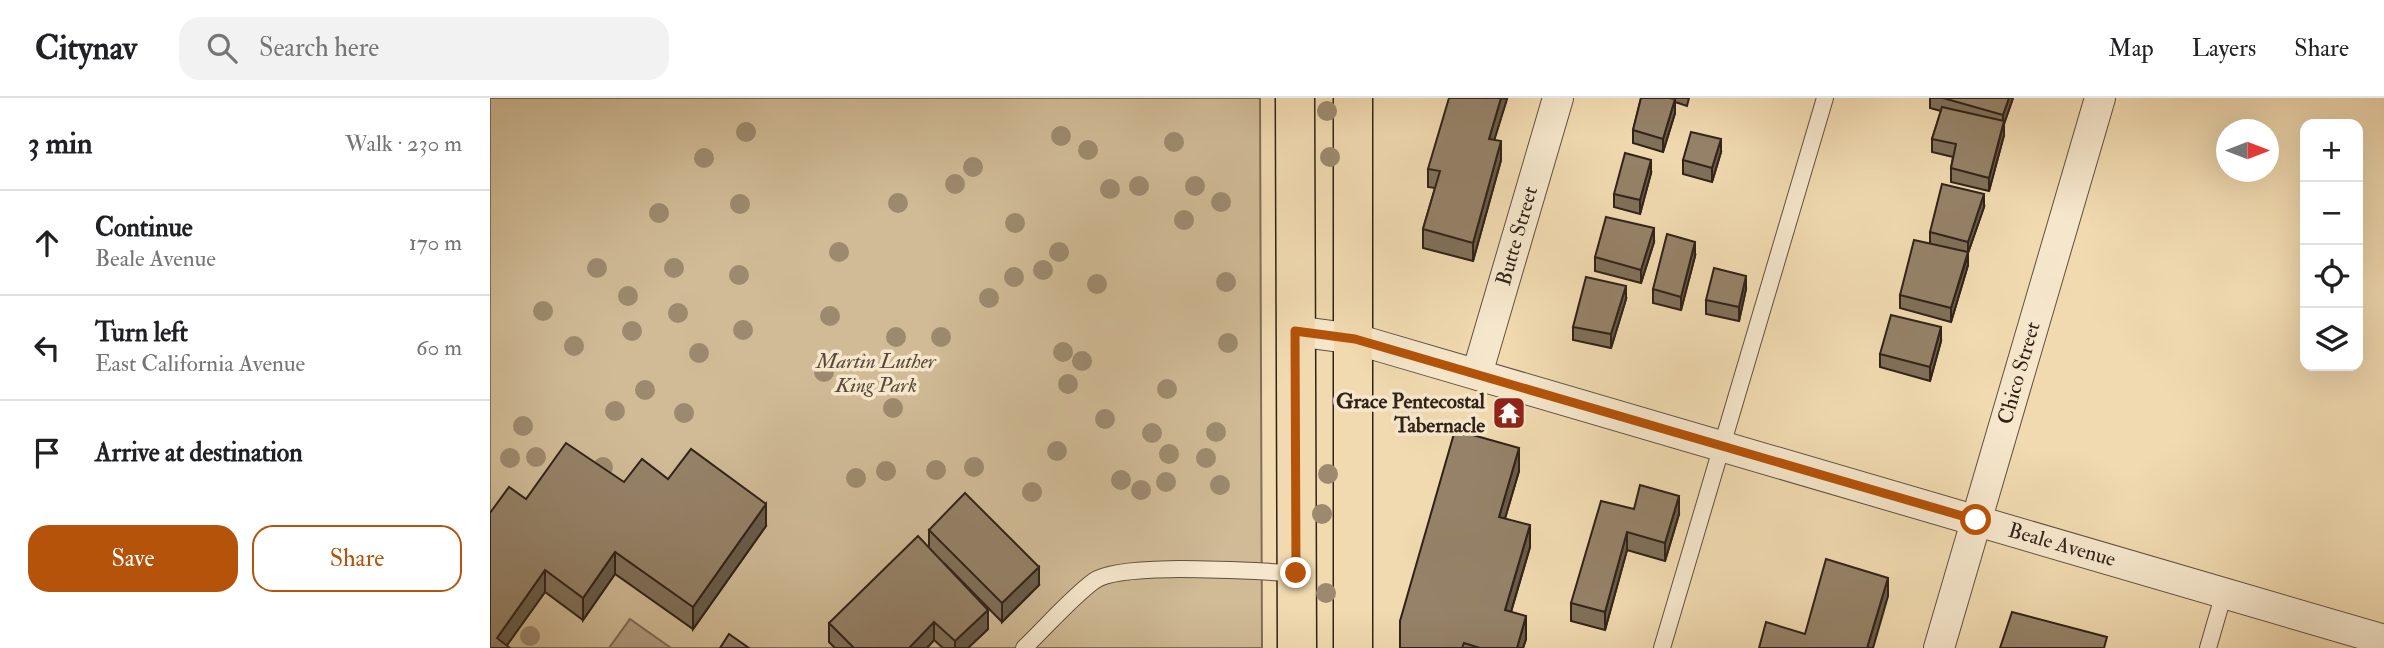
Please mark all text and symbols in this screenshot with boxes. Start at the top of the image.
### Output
search box [179,17,669,80]
text: Citynav [35,28,137,69]
icon: search [203,29,241,67]
text: Search here [259,32,379,64]
text: Map [2109,33,2154,64]
text: Layers [2192,33,2256,64]
text: Share [2294,33,2349,64]
north arrow [2216,119,2279,182]
map controls [2300,119,2363,371]
button: + [2300,119,2363,182]
text: 3 min [28,125,93,162]
text: Walk · 230 m [345,129,462,158]
button: − [2300,182,2363,245]
street label: Butte Street [1490,183,1544,289]
text: Continue [95,212,193,244]
icon: ahead [28,224,66,262]
text: 170 m [409,228,462,257]
text: Beale Avenue [95,244,216,273]
button: locate [2300,245,2363,308]
button: layers [2300,308,2363,371]
text: Turn left [95,317,188,349]
street label: Chico Street [1991,318,2047,427]
icon: left [28,329,66,367]
text: 60 m [416,333,462,362]
park label: Martin Luther King Park [814,348,937,399]
text: East California Avenue [95,349,305,378]
place label: Grace Pentecostal Tabernacle [1336,388,1486,439]
temple icon: Grace Pentecostal Tabernacle [1490,394,1528,432]
icon: arrive [28,434,66,472]
text: Arrive at destination [95,437,303,469]
route start [1960,504,1991,535]
street label: Beale Avenue [2005,517,2119,573]
button: Save [28,525,238,592]
button: Share [252,525,462,592]
route end [1280,557,1311,588]

